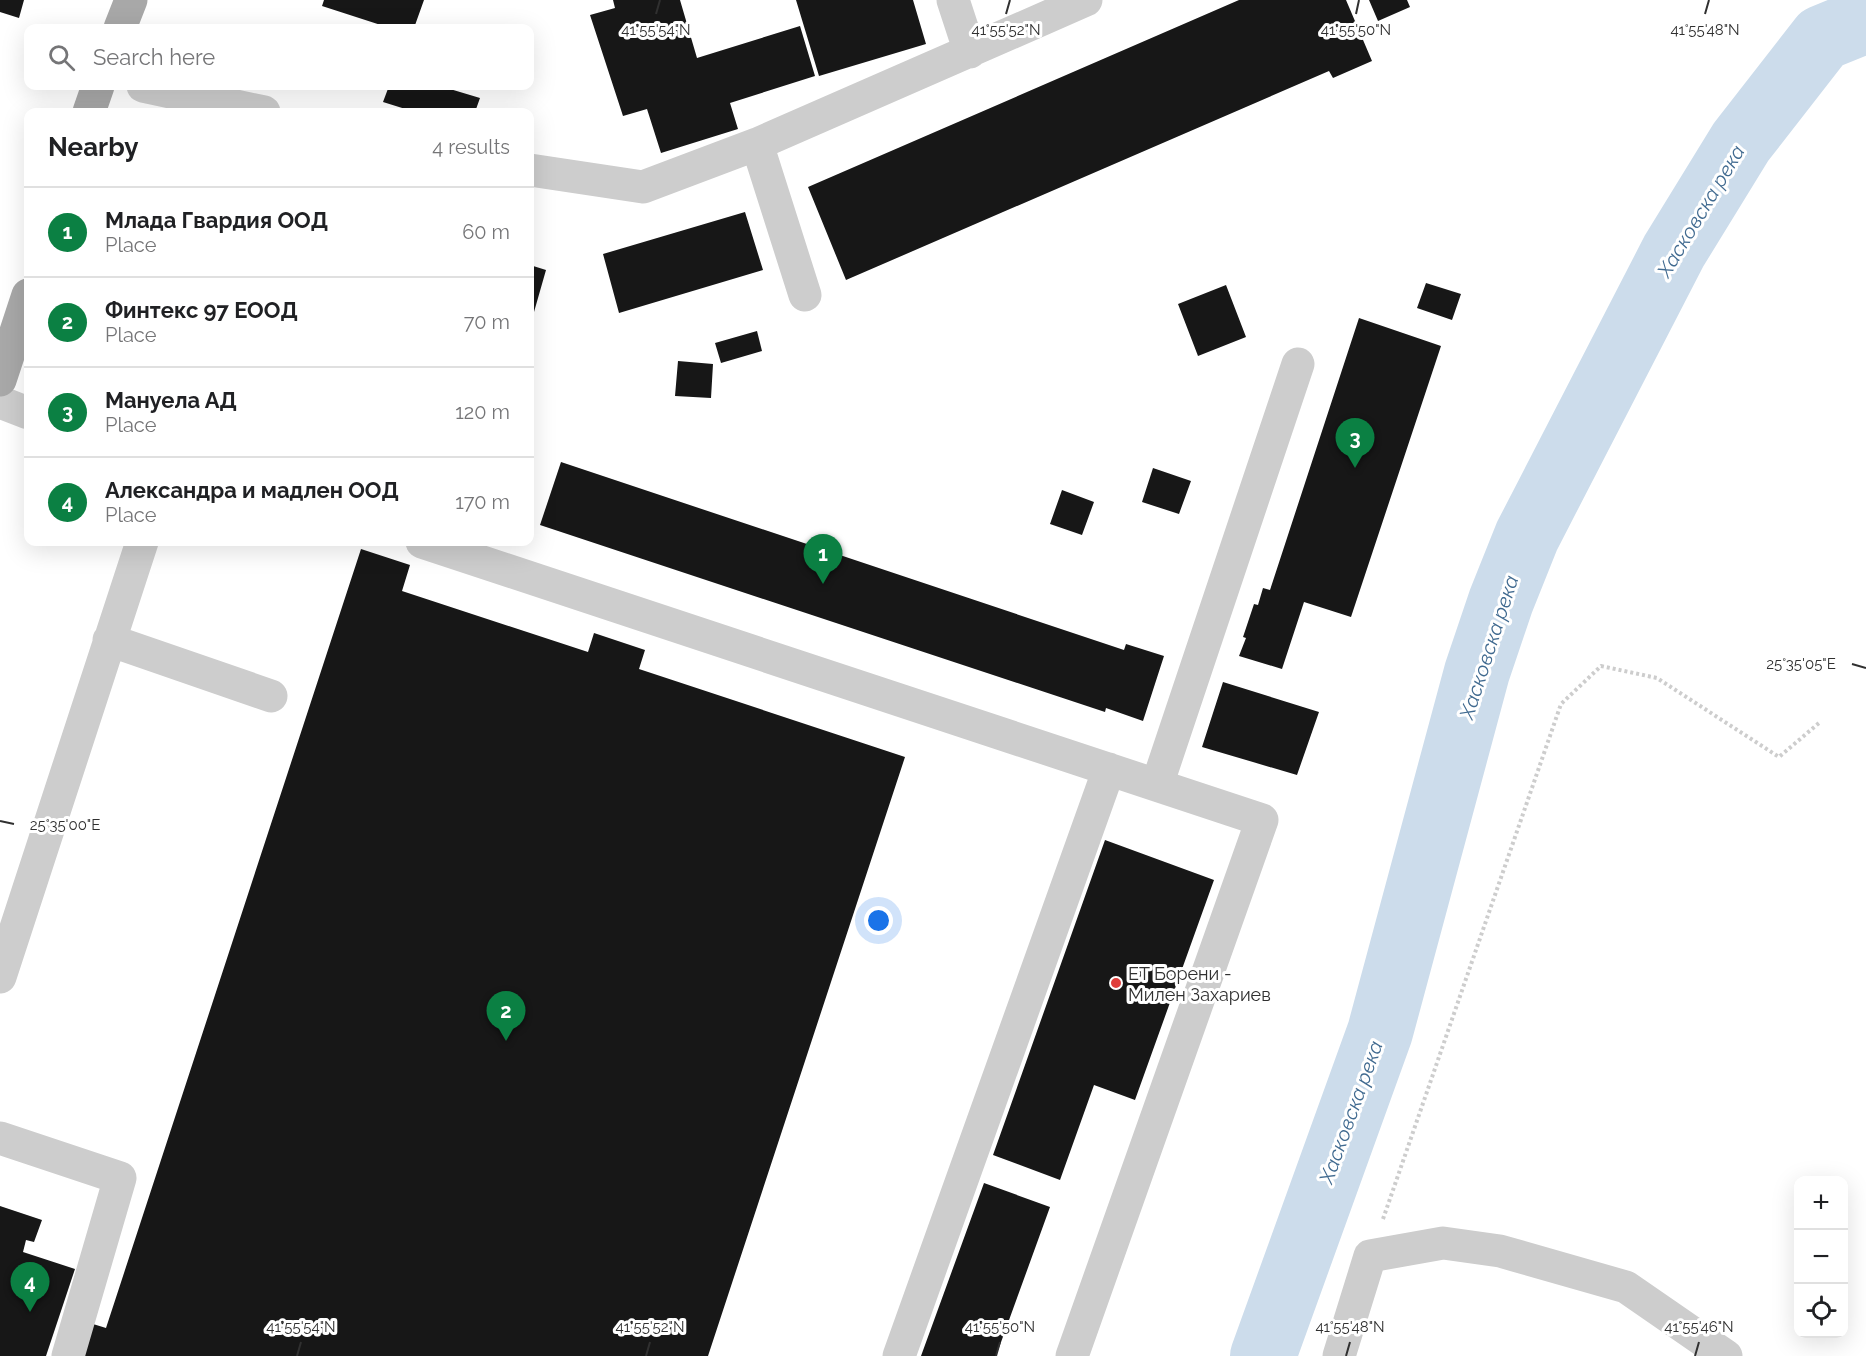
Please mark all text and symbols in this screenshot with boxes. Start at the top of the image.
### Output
text: 41°55'54"N [621,21,691,39]
text: 41°55'52"N [972,21,1040,39]
text: 41°55'50"N [1321,21,1391,39]
text: 41°55'48"N [1670,21,1740,39]
search box [24,24,534,90]
icon: search [45,41,78,74]
text: Search here [93,44,215,70]
text: Nearby [48,132,138,162]
text: 4 results [432,135,510,159]
water label: Хасковска река [1651,141,1750,283]
text: Млада Гвардия ООД [105,207,328,233]
text: 1 [63,220,72,244]
text: 60 m [462,220,510,244]
text: Place [105,233,156,257]
text: Финтекс 97 ЕООД [105,297,298,323]
text: 2 [62,310,73,334]
text: 70 m [464,310,510,334]
text: Place [105,323,156,347]
text: Мануела АД [105,387,237,413]
text: 3 [62,400,73,424]
text: 120 m [455,400,510,424]
text: Place [105,413,156,437]
pin: 3 [1336,418,1374,468]
text: Александра и мадлен ООД [105,477,399,503]
text: 4 [62,490,73,514]
text: 170 m [455,490,510,514]
text: Place [105,503,156,527]
pin: 1 [804,534,842,584]
water label: Хасковска река [1454,572,1524,724]
text: 25°35'05"E [1766,655,1836,673]
text: 25°35'00"E [30,816,100,834]
your location [864,906,893,935]
place label: ЕТ Борени - Милен Захариев [1128,963,1271,1005]
marker: ЕТ Борени - Милен Захариев [1109,976,1123,990]
pin: 2 [486,992,526,1041]
water label: Хасковска река [1313,1038,1388,1188]
map controls [1794,1176,1848,1338]
button: + [1794,1176,1848,1230]
button: − [1794,1230,1848,1284]
pin: 4 [10,1262,50,1312]
button: locate [1794,1284,1848,1338]
text: 41°55'54"N [266,1318,336,1336]
text: 41°55'52"N [616,1318,684,1336]
text: 41°55'50"N [965,1318,1035,1336]
text: 41°55'48"N [1315,1318,1385,1336]
text: 41°55'46"N [1664,1318,1734,1336]

